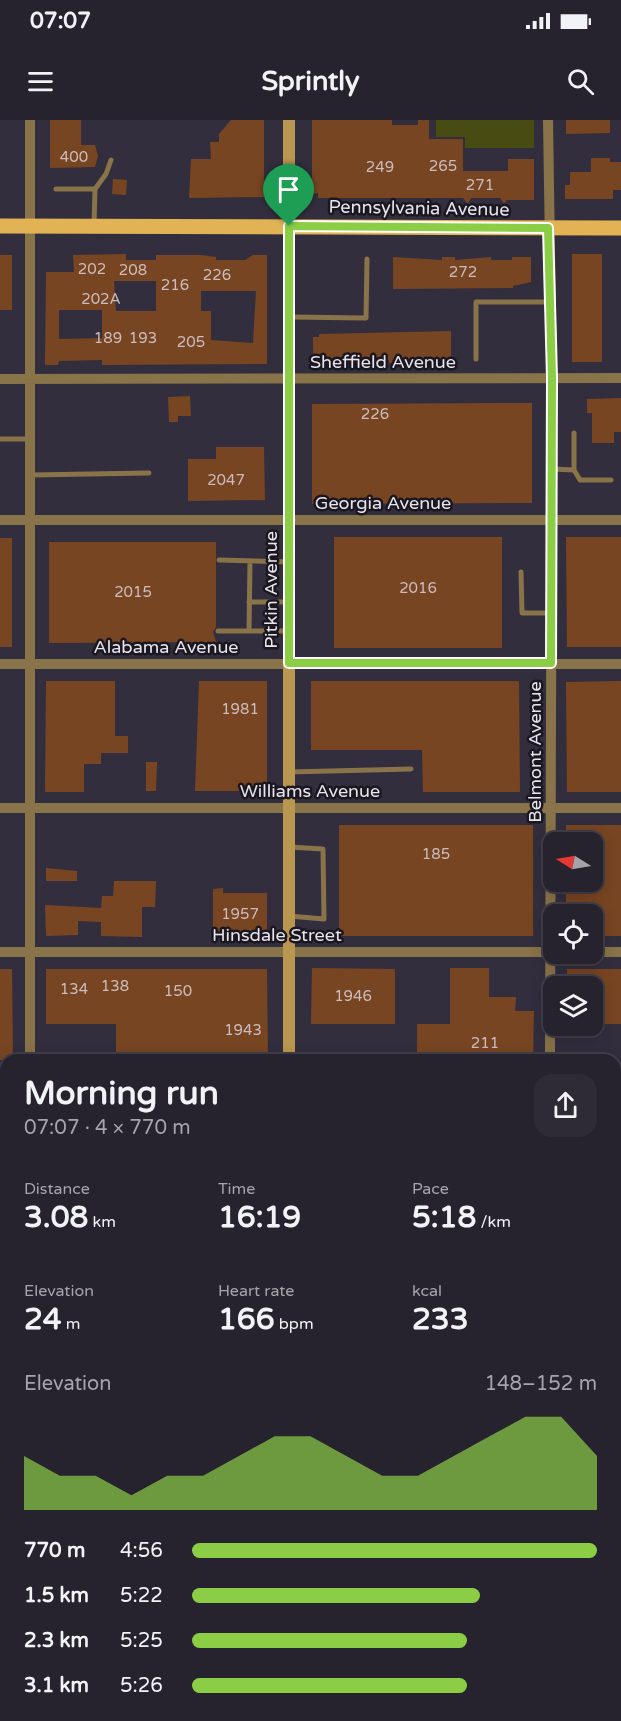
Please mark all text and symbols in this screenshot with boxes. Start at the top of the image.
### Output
text: 07:07 [30,8,91,34]
icon: menu [24,65,57,98]
text: Sprintly [261,65,360,98]
icon: search [564,65,597,98]
house number: 400 [60,148,88,166]
house number: 265 [429,157,457,175]
house number: 249 [366,158,394,176]
pin [263,164,314,226]
icon: arrive [272,173,305,206]
house number: 271 [466,176,494,194]
street label: Pennsylvania Avenue [328,195,510,221]
house number: 202 [78,260,106,278]
house number: 208 [119,261,147,279]
house number: 272 [449,263,477,281]
house number: 226 [203,266,231,284]
house number: 216 [161,276,189,294]
house number: 202A [81,290,121,308]
house number: 189 [94,329,122,347]
house number: 193 [129,329,157,347]
house number: 205 [177,333,205,351]
street label: Sheffield Avenue [310,351,456,373]
house number: 226 [361,405,389,423]
house number: 2047 [207,471,245,489]
street label: Georgia Avenue [315,492,451,514]
street label: Pitkin Avenue [260,531,282,649]
house number: 2016 [399,579,437,597]
house number: 2015 [114,583,152,601]
street label: Alabama Avenue [93,636,239,658]
street label: Belmont Avenue [524,681,546,823]
house number: 1981 [221,700,259,718]
street label: Williams Avenue [240,780,380,802]
north arrow [543,832,603,892]
map controls [543,832,603,1036]
house number: 185 [422,845,450,863]
button: locate [543,904,603,964]
house number: 1957 [221,905,259,923]
street label: Hinsdale Street [212,924,342,946]
button: layers [543,976,603,1036]
house number: 138 [101,977,129,995]
house number: 134 [60,980,88,998]
house number: 150 [164,982,192,1000]
house number: 1946 [334,987,372,1005]
house number: 1943 [224,1021,262,1039]
house number: 211 [471,1034,499,1052]
text: Morning run [24,1074,219,1113]
button: share [534,1074,597,1137]
text: 07:07 · 4 × 770 m [24,1116,191,1140]
text: Distance [24,1179,90,1199]
text: Time [218,1179,255,1199]
text: Pace [412,1179,449,1199]
text: 3.08 [24,1199,88,1236]
text: 16:19 [218,1199,301,1236]
text: 5:18 [412,1199,476,1236]
text: km [88,1212,116,1232]
text: /km [476,1212,511,1232]
text: Elevation [24,1281,94,1301]
text: Heart rate [218,1281,294,1301]
text: kcal [412,1281,442,1301]
text: 24 [24,1301,62,1338]
text: 166 [218,1301,275,1338]
text: 233 [412,1301,469,1338]
text: m [62,1314,81,1334]
text: bpm [275,1314,314,1334]
text: Elevation [24,1372,111,1396]
text: 148–152 m [484,1372,597,1396]
text: 770 m [24,1539,85,1563]
text: 4:56 [120,1539,163,1563]
text: 1.5 km [24,1584,89,1608]
text: 5:22 [120,1584,163,1608]
text: 2.3 km [24,1629,89,1653]
text: 5:25 [120,1629,163,1653]
text: 3.1 km [24,1674,89,1698]
text: 5:26 [120,1674,163,1698]

